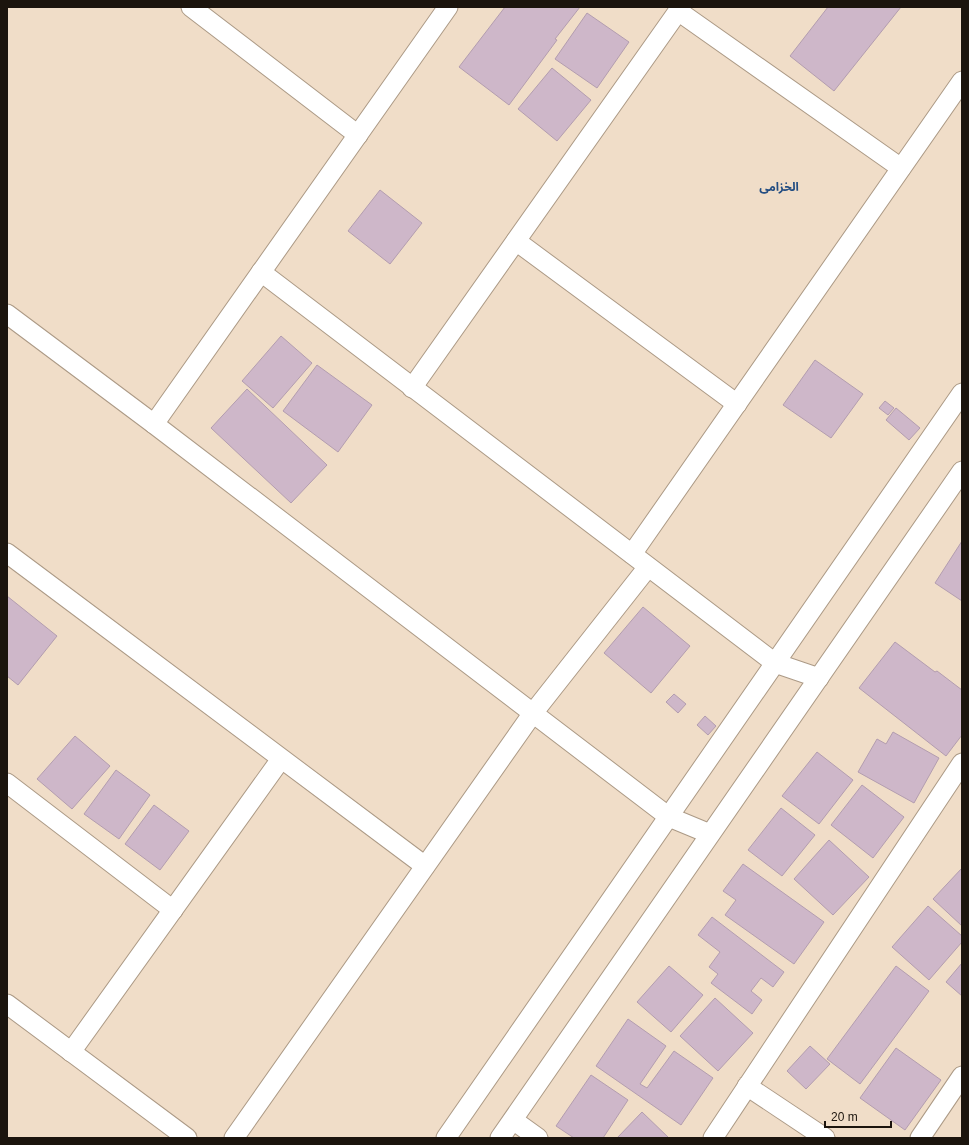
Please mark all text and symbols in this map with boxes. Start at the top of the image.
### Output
district label: الخزامى [759,180,799,194]
scale bar [825,1103,891,1129]
text: 20 m [831,1110,858,1124]

